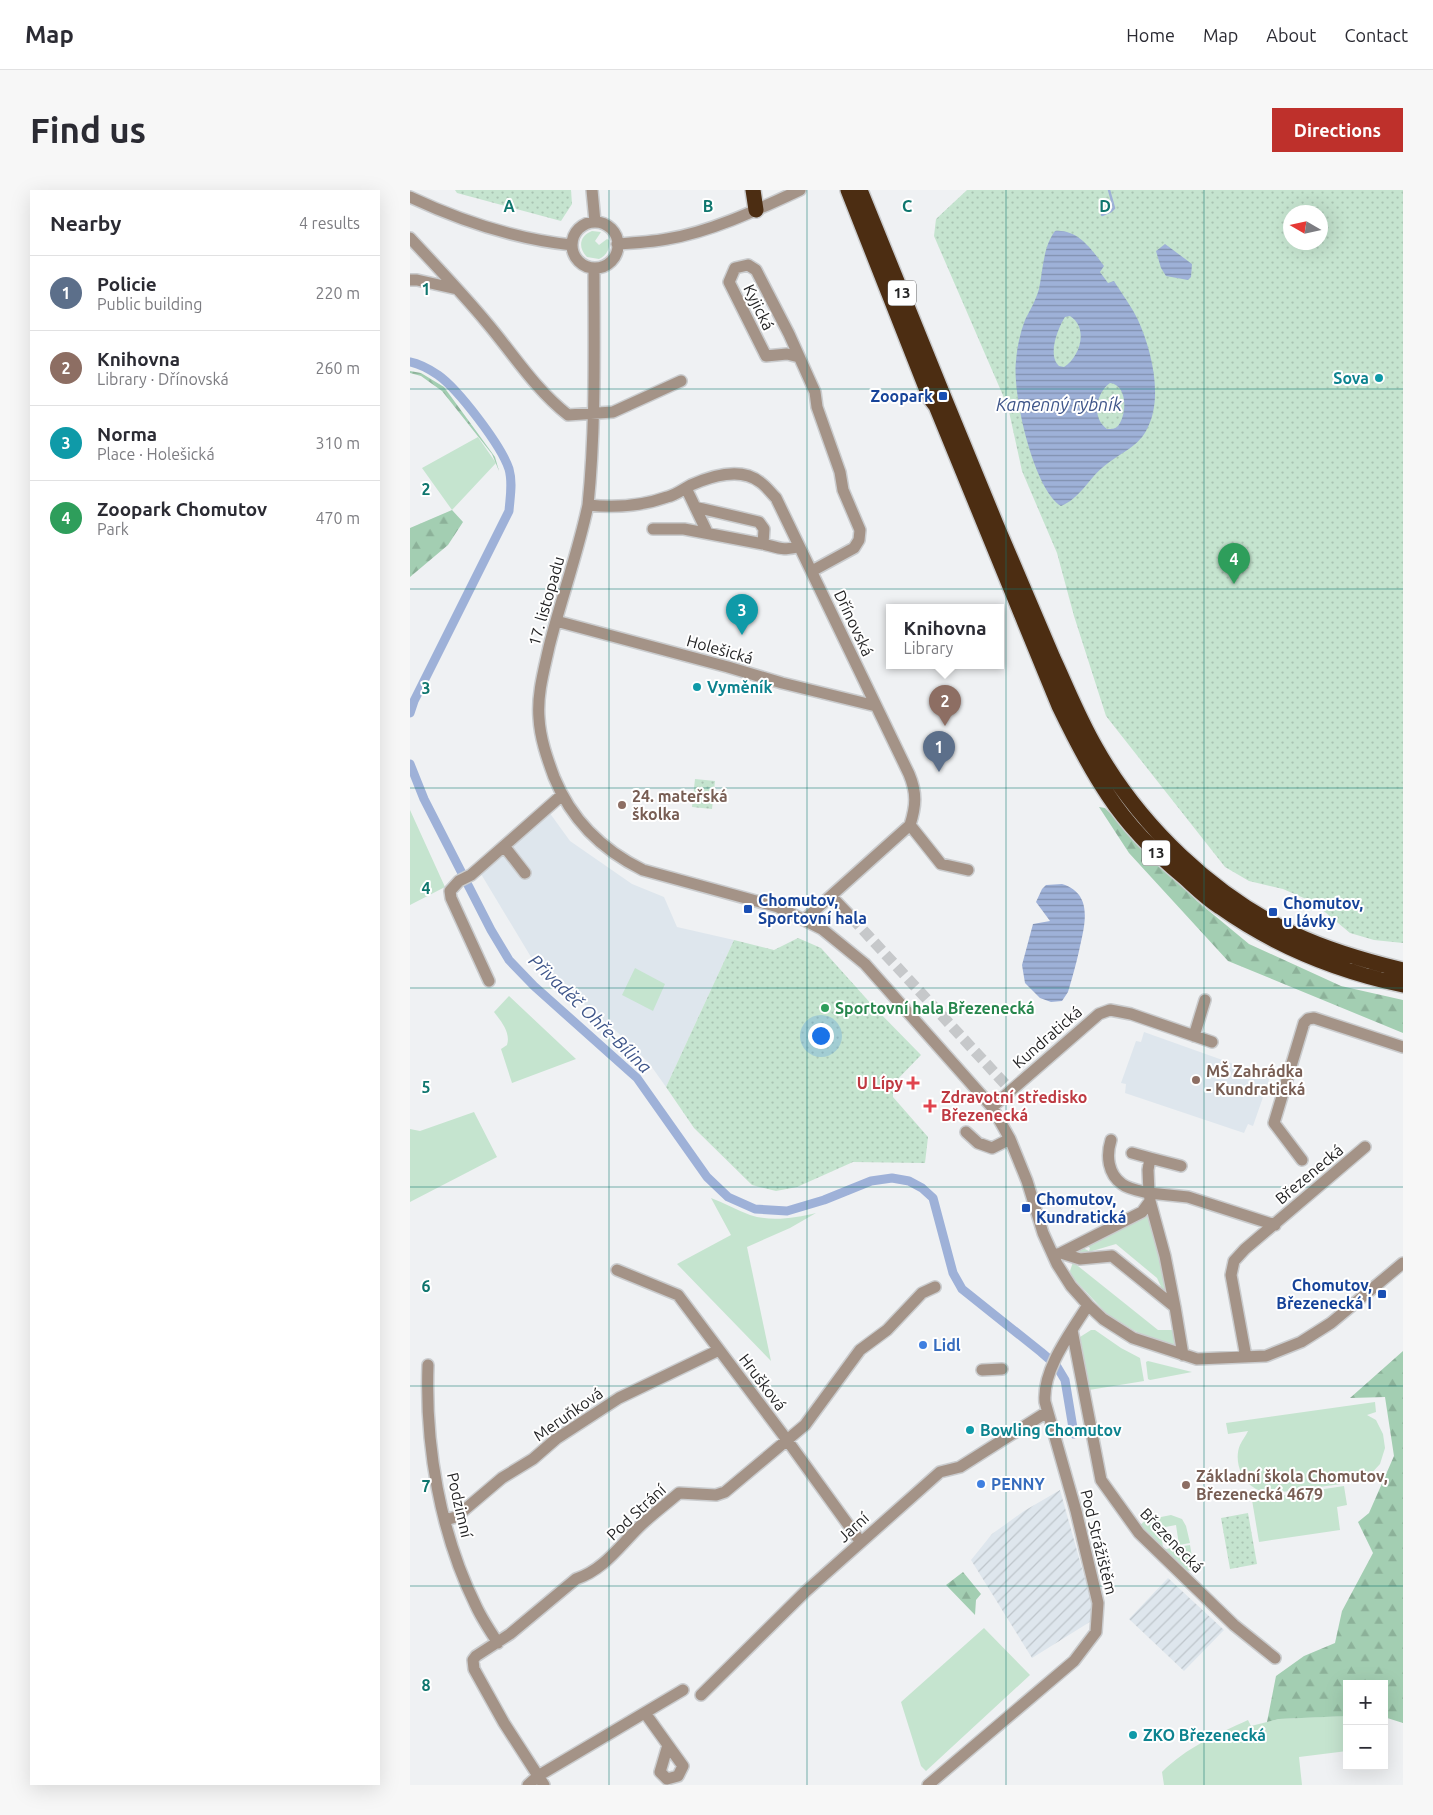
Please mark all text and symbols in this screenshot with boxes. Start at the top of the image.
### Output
text: Map [25,21,74,48]
text: Home [1126,25,1175,45]
text: Map [1203,25,1238,45]
text: About [1266,25,1316,45]
text: Contact [1344,25,1408,45]
button: Directions [1272,108,1403,152]
text: Find us [30,110,146,150]
text: A [503,197,515,215]
text: B [703,197,713,215]
text: C [902,197,912,215]
text: D [1099,197,1111,215]
north arrow [1283,205,1328,250]
text: Nearby [50,211,121,235]
text: 4 results [299,214,360,232]
text: Policie [97,273,157,295]
text: 1 [421,280,431,298]
road number: 13 [888,280,916,306]
street label: Kyjická [740,281,778,333]
text: 1 [61,284,71,302]
text: 220 m [315,284,360,302]
text: Public building [97,295,202,313]
text: Knihovna [97,348,180,370]
text: 2 [61,359,71,377]
text: 260 m [315,359,360,377]
place label: Sova [1333,369,1369,387]
text: Library · Dřínovská [97,370,229,388]
marker: Sova [1373,372,1385,384]
place label: Zoopark [870,387,933,405]
marker: Zoopark [937,390,949,402]
water label: Kamenný rybník [996,394,1123,414]
text: Norma [97,423,157,445]
text: 3 [61,434,71,452]
text: 310 m [315,434,360,452]
text: Place · Holešická [97,445,215,463]
text: 2 [421,480,431,498]
text: Zoopark Chomutov [97,498,267,520]
text: 4 [61,509,71,527]
text: 470 m [315,509,360,527]
text: Park [97,520,129,538]
pin: 4 [1218,543,1250,584]
street label: 17. listopadu [525,554,567,648]
street label: Dřínovská [831,587,877,659]
pin: 3 [726,594,758,635]
popup [886,604,1004,669]
text: Knihovna [904,617,986,639]
street label: Holešická [685,631,755,667]
text: Library [904,639,953,657]
place label: Vyměník [707,678,773,696]
text: 3 [421,679,431,697]
marker: Vyměník [691,681,703,693]
pin: 2 [929,685,961,726]
pin: 1 [923,731,955,772]
place label: 24. mateřská školka [632,787,728,823]
marker: 24. mateřská školka [616,799,628,811]
road number: 13 [1142,840,1170,866]
text: 4 [421,879,431,897]
place label: Chomutov, Sportovní hala [758,891,867,927]
place label: Chomutov, u lávky [1283,894,1363,930]
marker: Chomutov, Sportovní hala [742,903,754,915]
marker: Chomutov, u lávky [1267,906,1279,918]
water label: Přivaděč Ohře-Bílina [526,950,656,1077]
place label: Sportovní hala Březenecká [835,999,1035,1017]
marker: Sportovní hala Březenecká [819,1002,831,1014]
street label: Kundratická [1009,1002,1085,1072]
your location [808,1023,834,1049]
place label: MŠ Zahrádka - Kundratická [1206,1061,1305,1098]
place label: U Lípy [857,1074,903,1092]
marker: MŠ Zahrádka - Kundratická [1190,1074,1202,1086]
marker: U Lípy [907,1077,919,1089]
text: 5 [421,1078,431,1096]
place label: Zdravotní středisko Březenecká [941,1088,1087,1124]
marker: Zdravotní středisko Březenecká [923,1099,937,1113]
street label: Březenecká [1272,1140,1346,1208]
place label: Chomutov, Kundratická [1036,1190,1126,1226]
marker: Chomutov, Kundratická [1020,1202,1032,1214]
place label: Chomutov, Březenecká I [1276,1276,1372,1312]
text: 6 [421,1277,431,1295]
marker: Chomutov, Březenecká I [1376,1288,1388,1300]
place label: Lidl [933,1336,961,1354]
marker: Lidl [917,1339,929,1351]
street label: Hrušková [736,1350,790,1414]
street label: Meruňková [530,1384,606,1444]
place label: Bowling Chomutov [980,1421,1122,1439]
marker: Bowling Chomutov [964,1424,976,1436]
place label: Základní škola Chomutov, Březenecká 4679 [1196,1467,1388,1503]
street label: Podzimní [444,1471,476,1540]
place label: PENNY [991,1475,1046,1493]
text: 7 [421,1477,431,1495]
marker: PENNY [975,1478,987,1490]
marker: Základní škola Chomutov, Březenecká 4679 [1180,1479,1192,1491]
street label: Pod Strání [603,1480,670,1544]
street label: Pod Strážištěm [1077,1488,1121,1596]
street label: Březenecká [1137,1504,1207,1576]
street label: Jarní [834,1508,873,1545]
text: 8 [421,1676,431,1694]
map controls [1343,1680,1388,1770]
button: + [1343,1680,1388,1725]
button: − [1343,1725,1388,1770]
place label: ZKO Březenecká [1143,1726,1266,1744]
marker: ZKO Březenecká [1127,1729,1139,1741]

